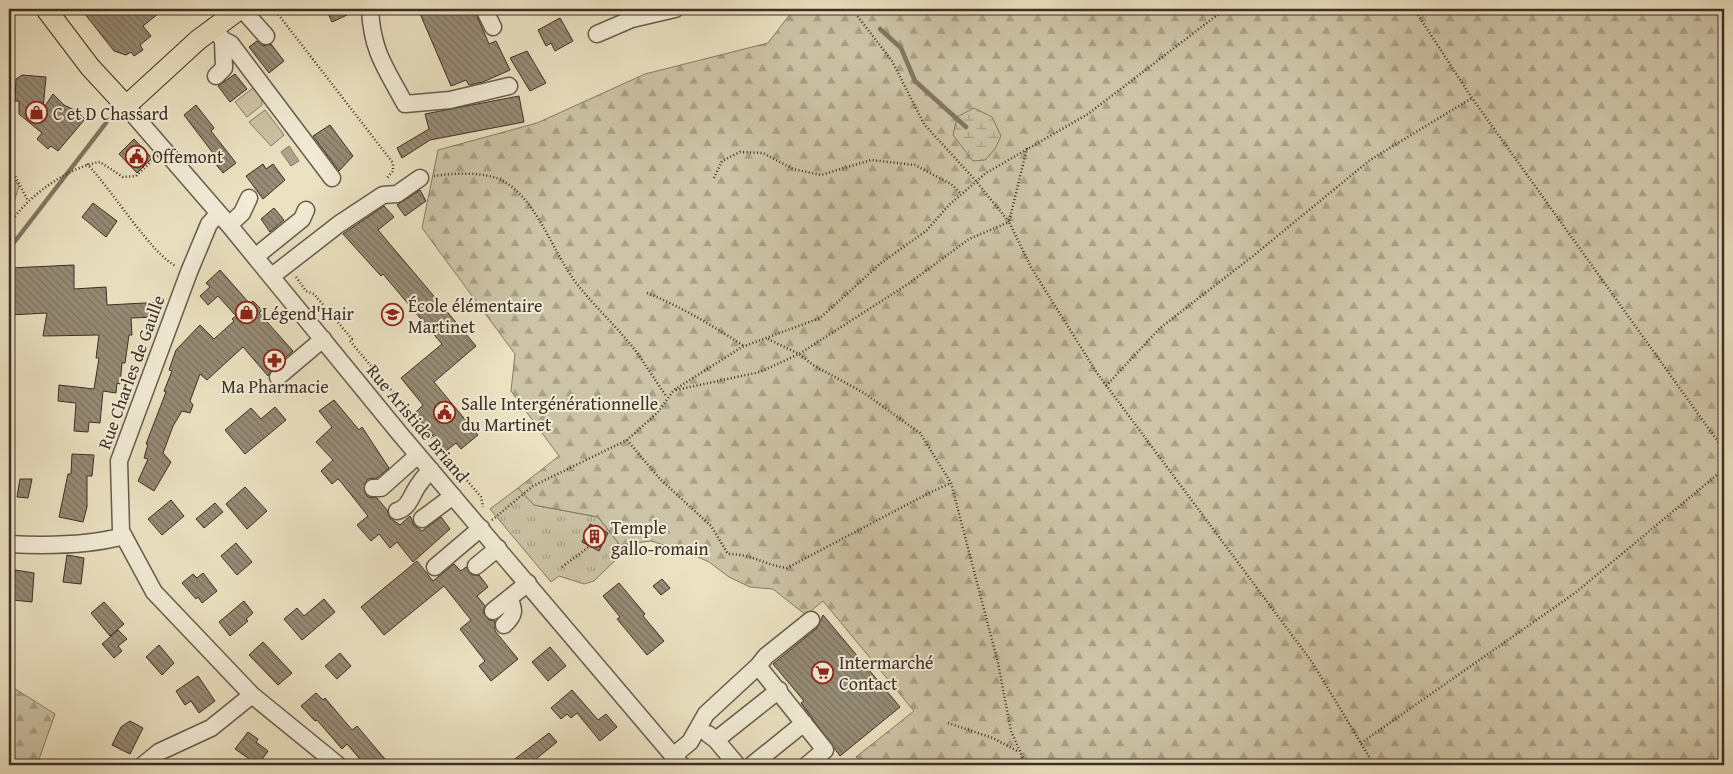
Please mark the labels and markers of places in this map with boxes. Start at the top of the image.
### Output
place label: C et D Chassard [53,100,169,127]
shop icon: C et D Chassard [25,101,49,125]
place label: Offemont [152,143,224,170]
public building icon: Offemont [124,144,148,168]
place label: École élémentaire Martinet [408,292,542,340]
place label: Légend'Hair [262,300,354,327]
shop icon: Légend'Hair [234,301,258,325]
school or university icon: École élémentaire Martinet [380,303,404,327]
pharmacy icon: Ma Pharmacie [263,349,287,373]
place label: Ma Pharmacie [221,373,329,400]
place label: Salle Intergénérationnelle du Martinet [461,390,658,438]
public building icon: Salle Intergénérationnelle du Martinet [433,401,457,425]
place label: Temple gallo-romain [611,514,709,562]
building icon: Temple gallo-romain [583,525,607,549]
place label: Intermarché Contact [839,649,933,697]
supermarket icon: Intermarché Contact [811,660,835,684]

